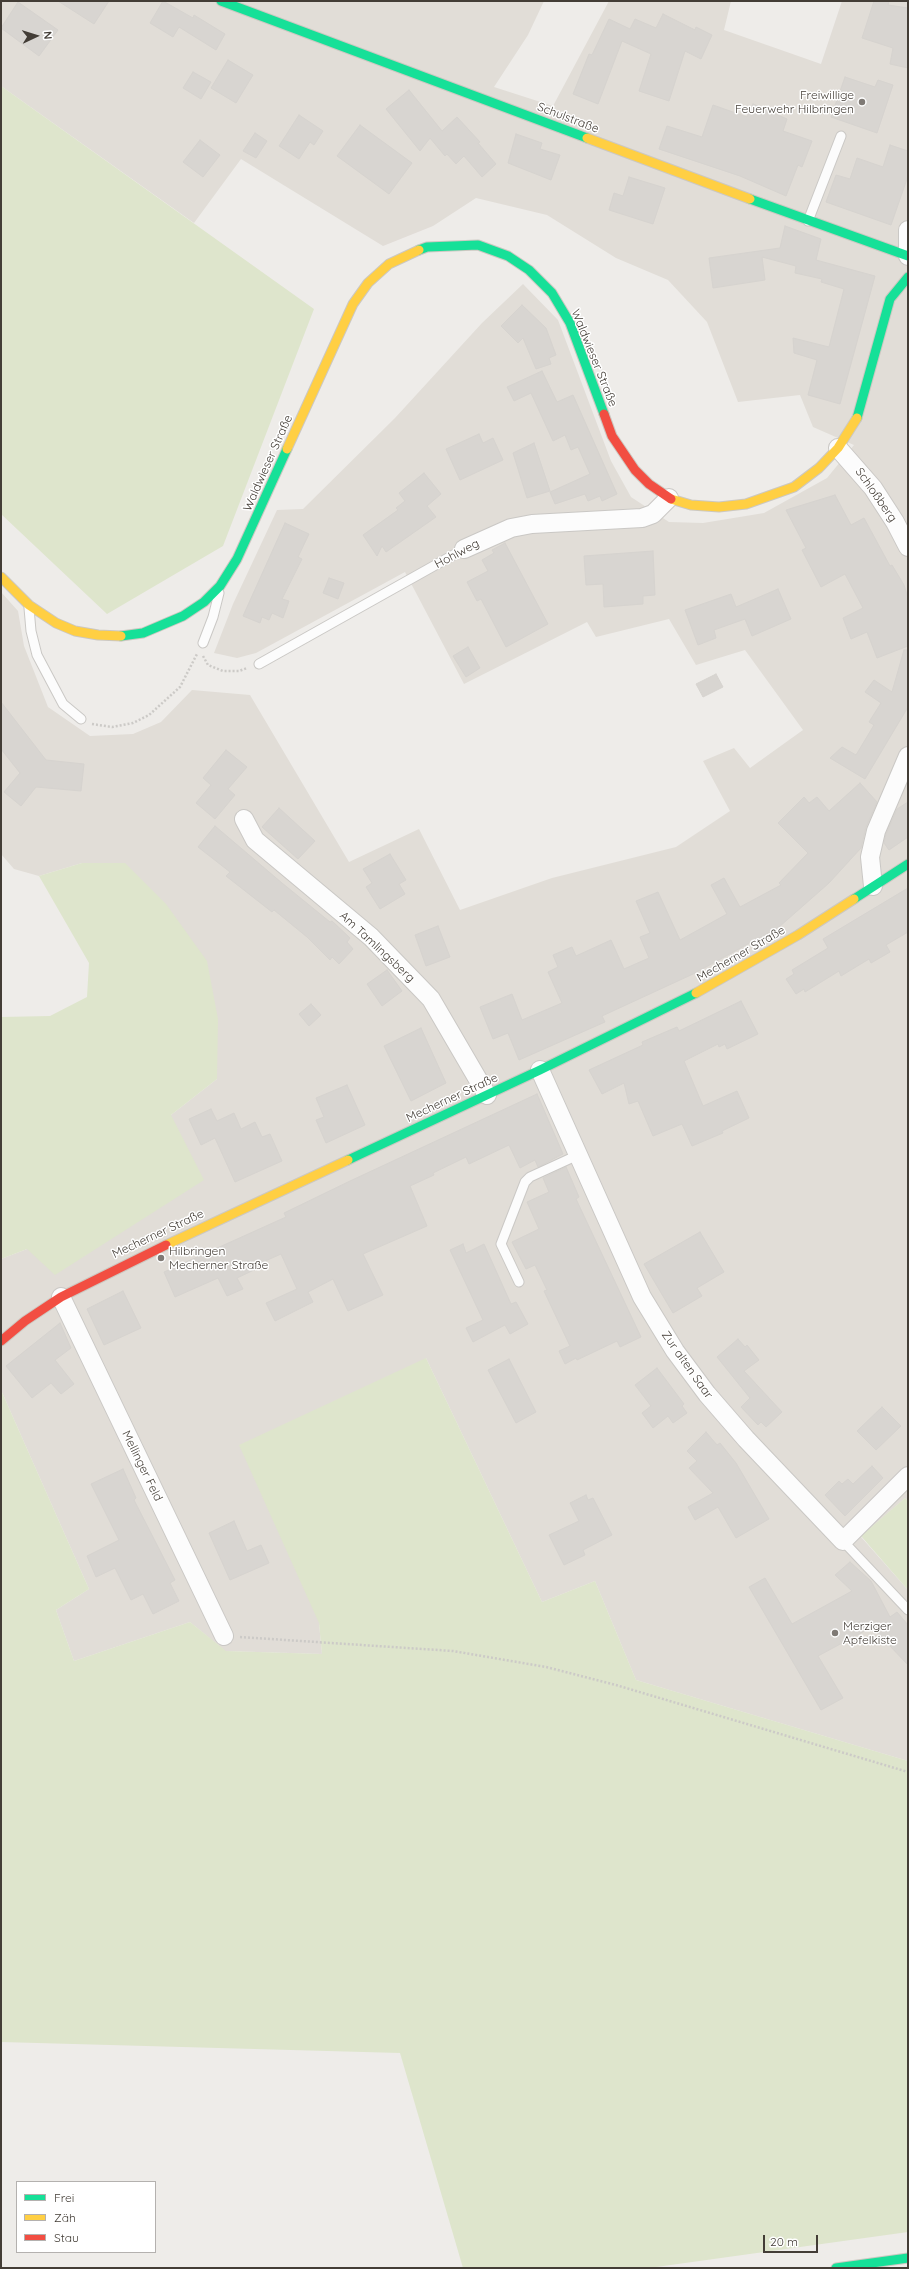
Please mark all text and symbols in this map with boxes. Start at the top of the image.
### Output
north arrow [16,16,56,56]
text: N [41,31,55,40]
place label: Freiwillige Feuerwehr Hilbringen [735,88,854,116]
marker: Freiwillige Feuerwehr Hilbringen [857,97,867,107]
street label: Schulstraße [535,100,601,136]
street label: Waldwieser Straße [568,307,620,409]
street label: Waldwieser Straße [240,413,296,513]
street label: Schloßberg [852,465,900,525]
street label: Hohlweg [432,536,482,572]
street label: Am Tamlingsberg [336,908,418,986]
street label: Mecherner Straße [694,923,788,985]
street label: Mecherner Straße [404,1070,500,1126]
street label: Mecherner Straße [110,1206,206,1262]
place label: Hilbringen Mecherner Straße [169,1244,268,1272]
marker: Hilbringen Mecherner Straße [156,1253,166,1263]
street label: Zur alten Saar [658,1328,716,1402]
street label: Mellinger Feld [119,1428,165,1504]
place label: Merziger Apfelkiste [843,1619,897,1647]
marker: Merziger Apfelkiste [830,1628,840,1638]
legend [16,2181,156,2253]
text: Frei [54,2190,74,2205]
text: Zäh [54,2210,76,2225]
scale bar [765,2227,820,2253]
text: Stau [54,2230,79,2245]
text: 20 m [770,2234,798,2249]

